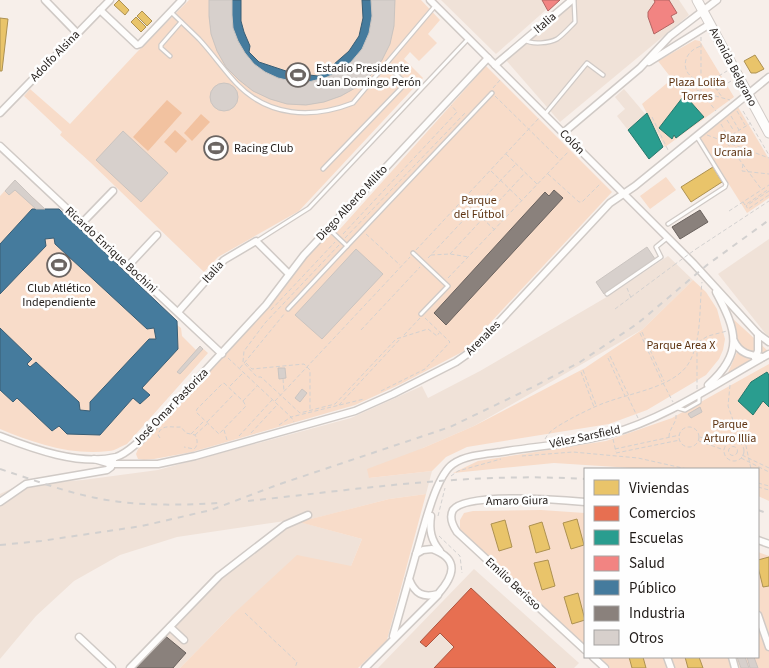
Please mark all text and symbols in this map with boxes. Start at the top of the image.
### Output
street label: Italia [530,8,560,38]
street label: Avenida Belgrano [705,24,761,110]
street label: Adolfo Alsina [26,27,84,85]
place label: Estadio Presidente Juan Domingo Perón [316,60,421,91]
sports icon: Estadio Presidente Juan Domingo Perón [285,62,311,88]
park label: Plaza Lolita Torres [668,74,726,105]
street label: Colón [556,126,588,158]
park label: Plaza Ucrania [714,130,752,161]
sports icon: Racing Club [203,135,229,161]
place label: Racing Club [234,140,294,157]
street label: Diego Alberto Milito [312,161,392,245]
park label: Parque del Fútbol [454,192,504,223]
street label: Ricardo Enrique Bochini [61,203,161,297]
sports icon: Club Atlético Independiente [46,252,72,278]
street label: Italia [198,257,228,287]
place label: Club Atlético Independiente [22,280,96,311]
street label: Arenales [462,317,504,359]
park label: Parque Area X [647,337,715,354]
street label: José Omar Pastoriza [130,365,212,449]
park label: Parque Arturo Illia [704,416,756,447]
street label: Vélez Sarsfield [548,421,622,453]
legend [584,468,759,658]
text: Viviendas [629,478,689,499]
street label: Amaro Giura [486,492,548,510]
text: Comercios [629,503,696,524]
text: Escuelas [629,528,683,549]
text: Salud [629,553,665,574]
street label: Emilio Berisso [481,554,545,614]
text: Público [629,578,676,599]
text: Industria [629,603,685,624]
text: Otros [629,628,663,649]

